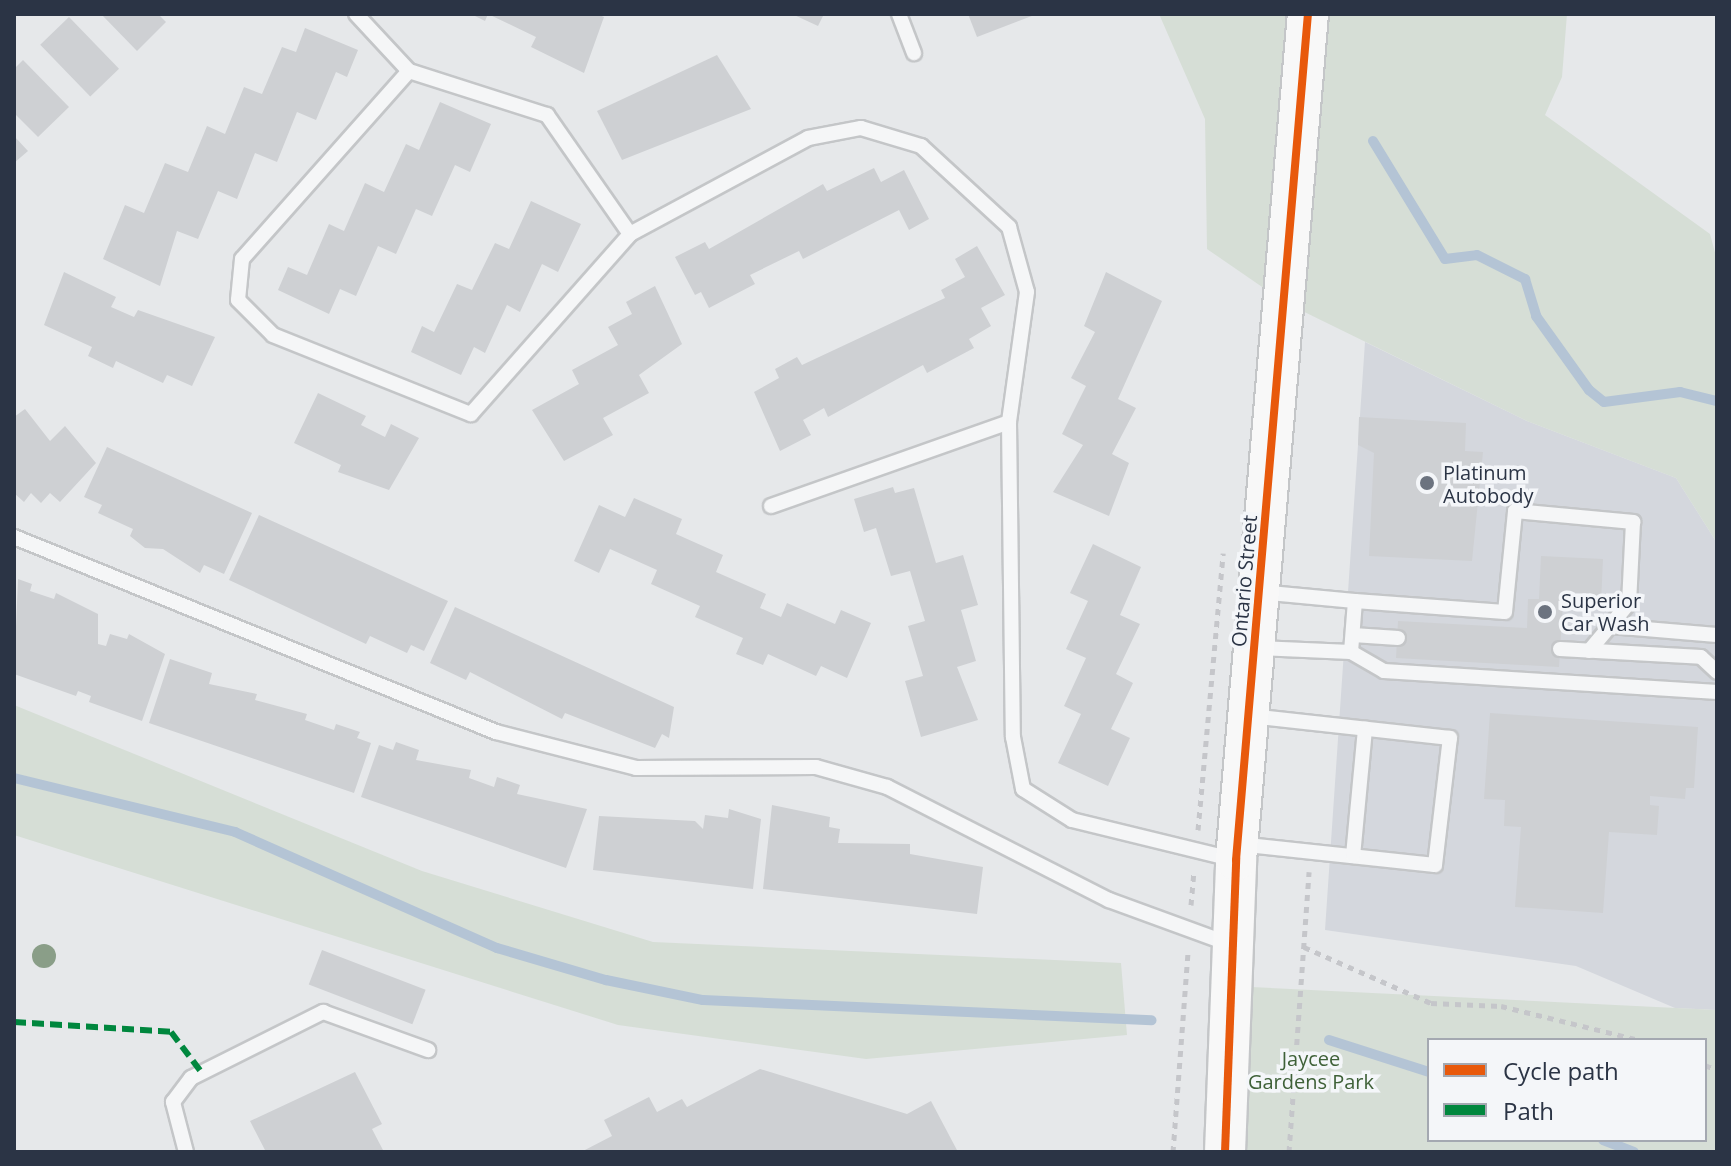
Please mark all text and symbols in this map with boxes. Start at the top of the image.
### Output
place label: Platinum Autobody [1443,460,1534,507]
marker: Platinum Autobody [1418,474,1436,492]
street label: Ontario Street [1226,514,1262,648]
place label: Superior Car Wash [1561,588,1649,635]
marker: Superior Car Wash [1536,603,1554,621]
legend [1427,1038,1707,1142]
park label: Jaycee Gardens Park [1248,1047,1374,1094]
text: Cycle path [1503,1054,1619,1087]
text: Path [1503,1094,1554,1127]

